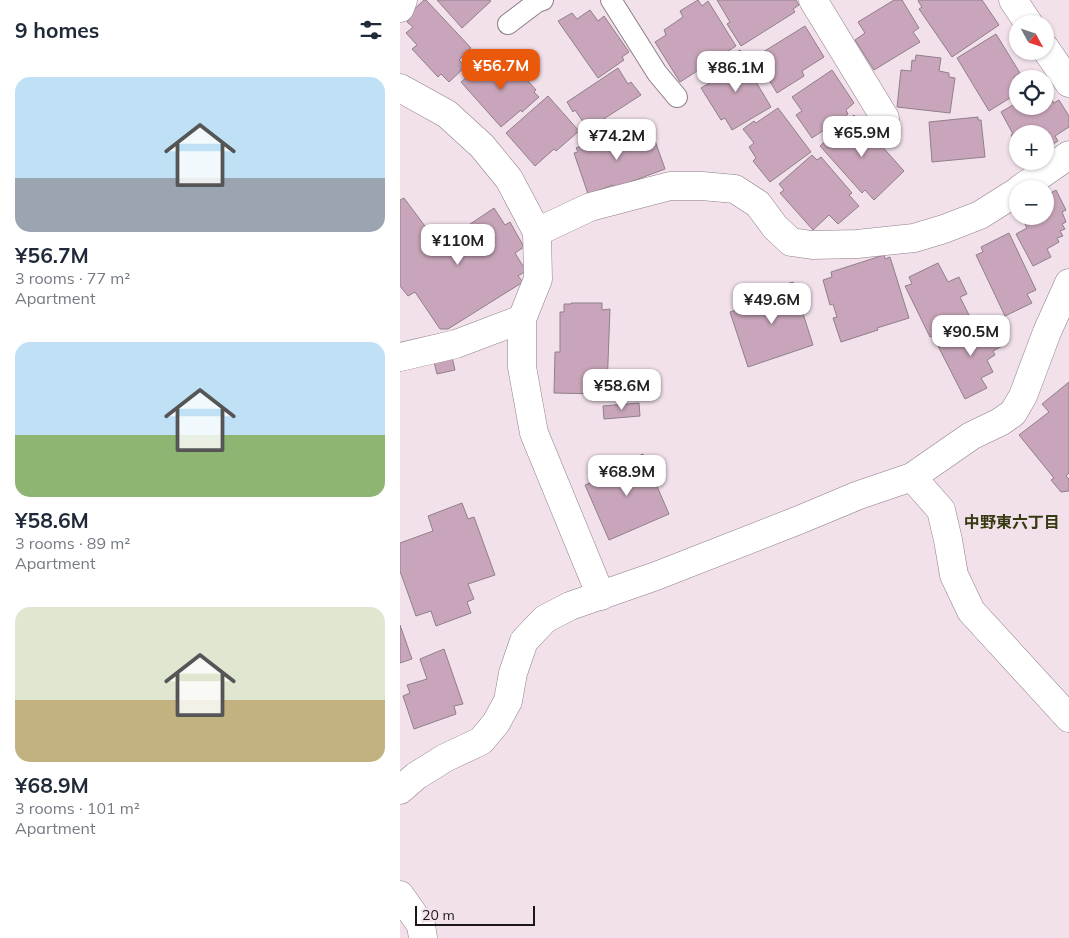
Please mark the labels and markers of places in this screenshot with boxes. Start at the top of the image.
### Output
pin: ¥56.7M [460,48,542,91]
pin: ¥86.1M [695,51,777,93]
pin: ¥65.9M [821,116,903,158]
pin: ¥74.2M [576,119,658,161]
pin: ¥110M [423,224,493,266]
pin: ¥49.6M [731,282,813,325]
pin: ¥90.5M [930,314,1012,357]
pin: ¥58.6M [581,368,663,411]
pin: ¥68.9M [586,454,668,497]

